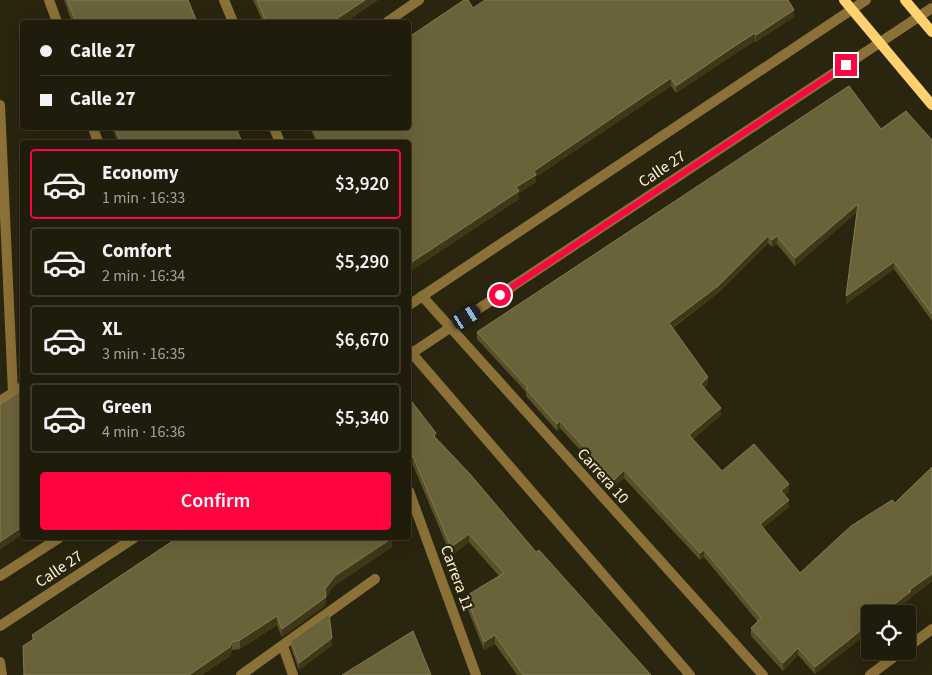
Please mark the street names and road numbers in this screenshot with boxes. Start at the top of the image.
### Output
street label: Calle 27 [634,145,690,193]
street label: Carrera 10 [572,443,634,509]
street label: Carrera 11 [435,542,479,614]
street label: Calle 27 [31,545,87,593]

